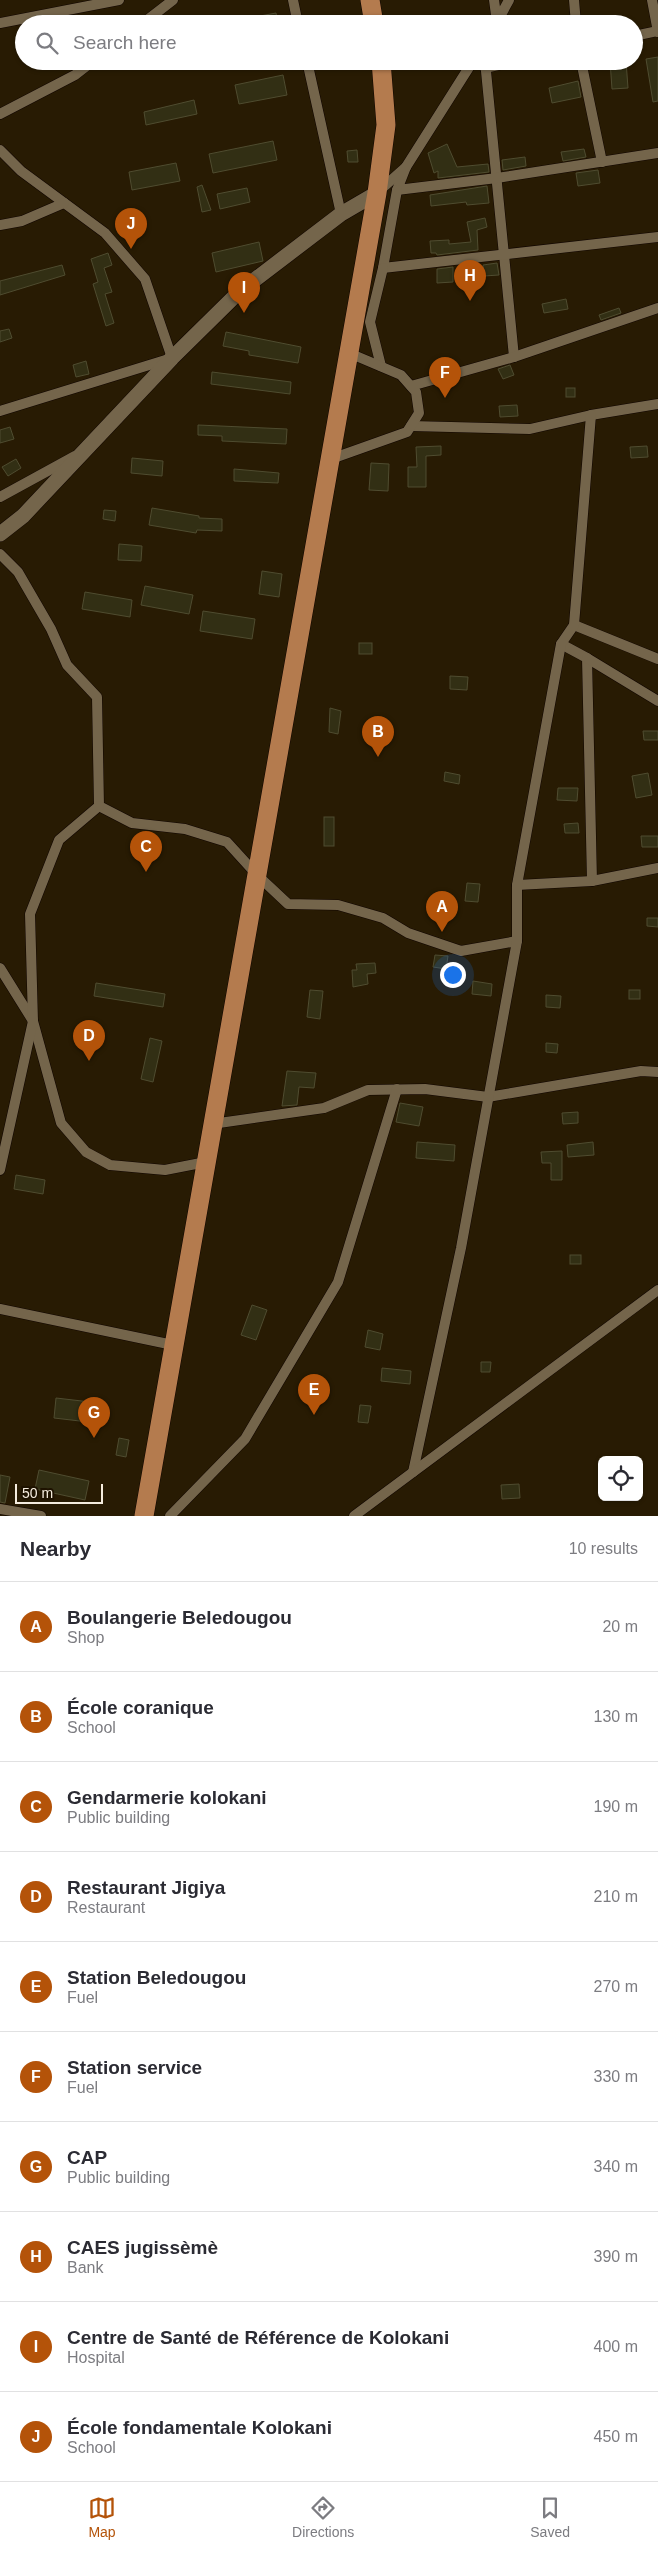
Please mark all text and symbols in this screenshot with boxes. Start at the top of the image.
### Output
search box [15,15,643,70]
icon: search [33,29,61,57]
text: Search here [73,32,177,53]
pin: J [115,208,147,249]
pin: H [454,260,486,301]
pin: I [228,272,260,313]
pin: F [429,357,461,398]
pin: B [362,716,394,757]
pin: C [130,831,162,872]
pin: A [426,891,458,932]
your location [440,962,466,988]
pin: D [73,1020,105,1061]
pin: E [298,1374,330,1415]
pin: G [78,1397,110,1438]
map controls [598,1456,643,1501]
button: locate [598,1456,643,1501]
scale bar [15,1481,102,1504]
text: 50 m [22,1485,53,1501]
text: Nearby [20,1537,91,1560]
text: 10 results [569,1540,638,1557]
text: Boulangerie Beledougou [67,1607,292,1628]
text: A [30,1618,42,1635]
text: 20 m [602,1618,638,1635]
text: Shop [67,1629,104,1646]
text: École coranique [67,1697,214,1718]
text: B [30,1708,42,1725]
text: 130 m [594,1708,638,1725]
text: School [67,1719,116,1736]
text: Gendarmerie kolokani [67,1787,267,1808]
text: C [30,1798,42,1815]
text: 190 m [594,1798,638,1815]
text: Public building [67,1809,170,1826]
text: Restaurant Jigiya [67,1877,225,1898]
text: D [30,1888,42,1905]
text: 210 m [594,1888,638,1905]
text: Restaurant [67,1899,145,1916]
text: Station Beledougou [67,1967,246,1988]
text: E [31,1978,41,1995]
text: 270 m [594,1978,638,1995]
text: Fuel [67,1989,98,2006]
text: Station service [67,2057,202,2078]
text: F [31,2068,41,2085]
text: 330 m [594,2068,638,2085]
text: Fuel [67,2079,98,2096]
text: CAP [67,2147,107,2168]
text: G [30,2158,42,2175]
text: 340 m [594,2158,638,2175]
text: Public building [67,2169,170,2186]
text: CAES jugissèmè [67,2237,218,2258]
text: H [30,2248,42,2265]
text: 390 m [594,2248,638,2265]
text: Bank [67,2259,103,2276]
text: Centre de Santé de Référence de Kolokani [67,2327,449,2348]
text: I [34,2338,38,2355]
text: 400 m [594,2338,638,2355]
text: Hospital [67,2349,125,2366]
text: École fondamentale Kolokani [67,2417,332,2438]
text: J [32,2428,40,2445]
text: 450 m [594,2428,638,2445]
text: School [67,2439,116,2456]
tab: Map [88,2494,116,2540]
tab: Directions [292,2494,354,2540]
tab: Saved [530,2494,570,2540]

